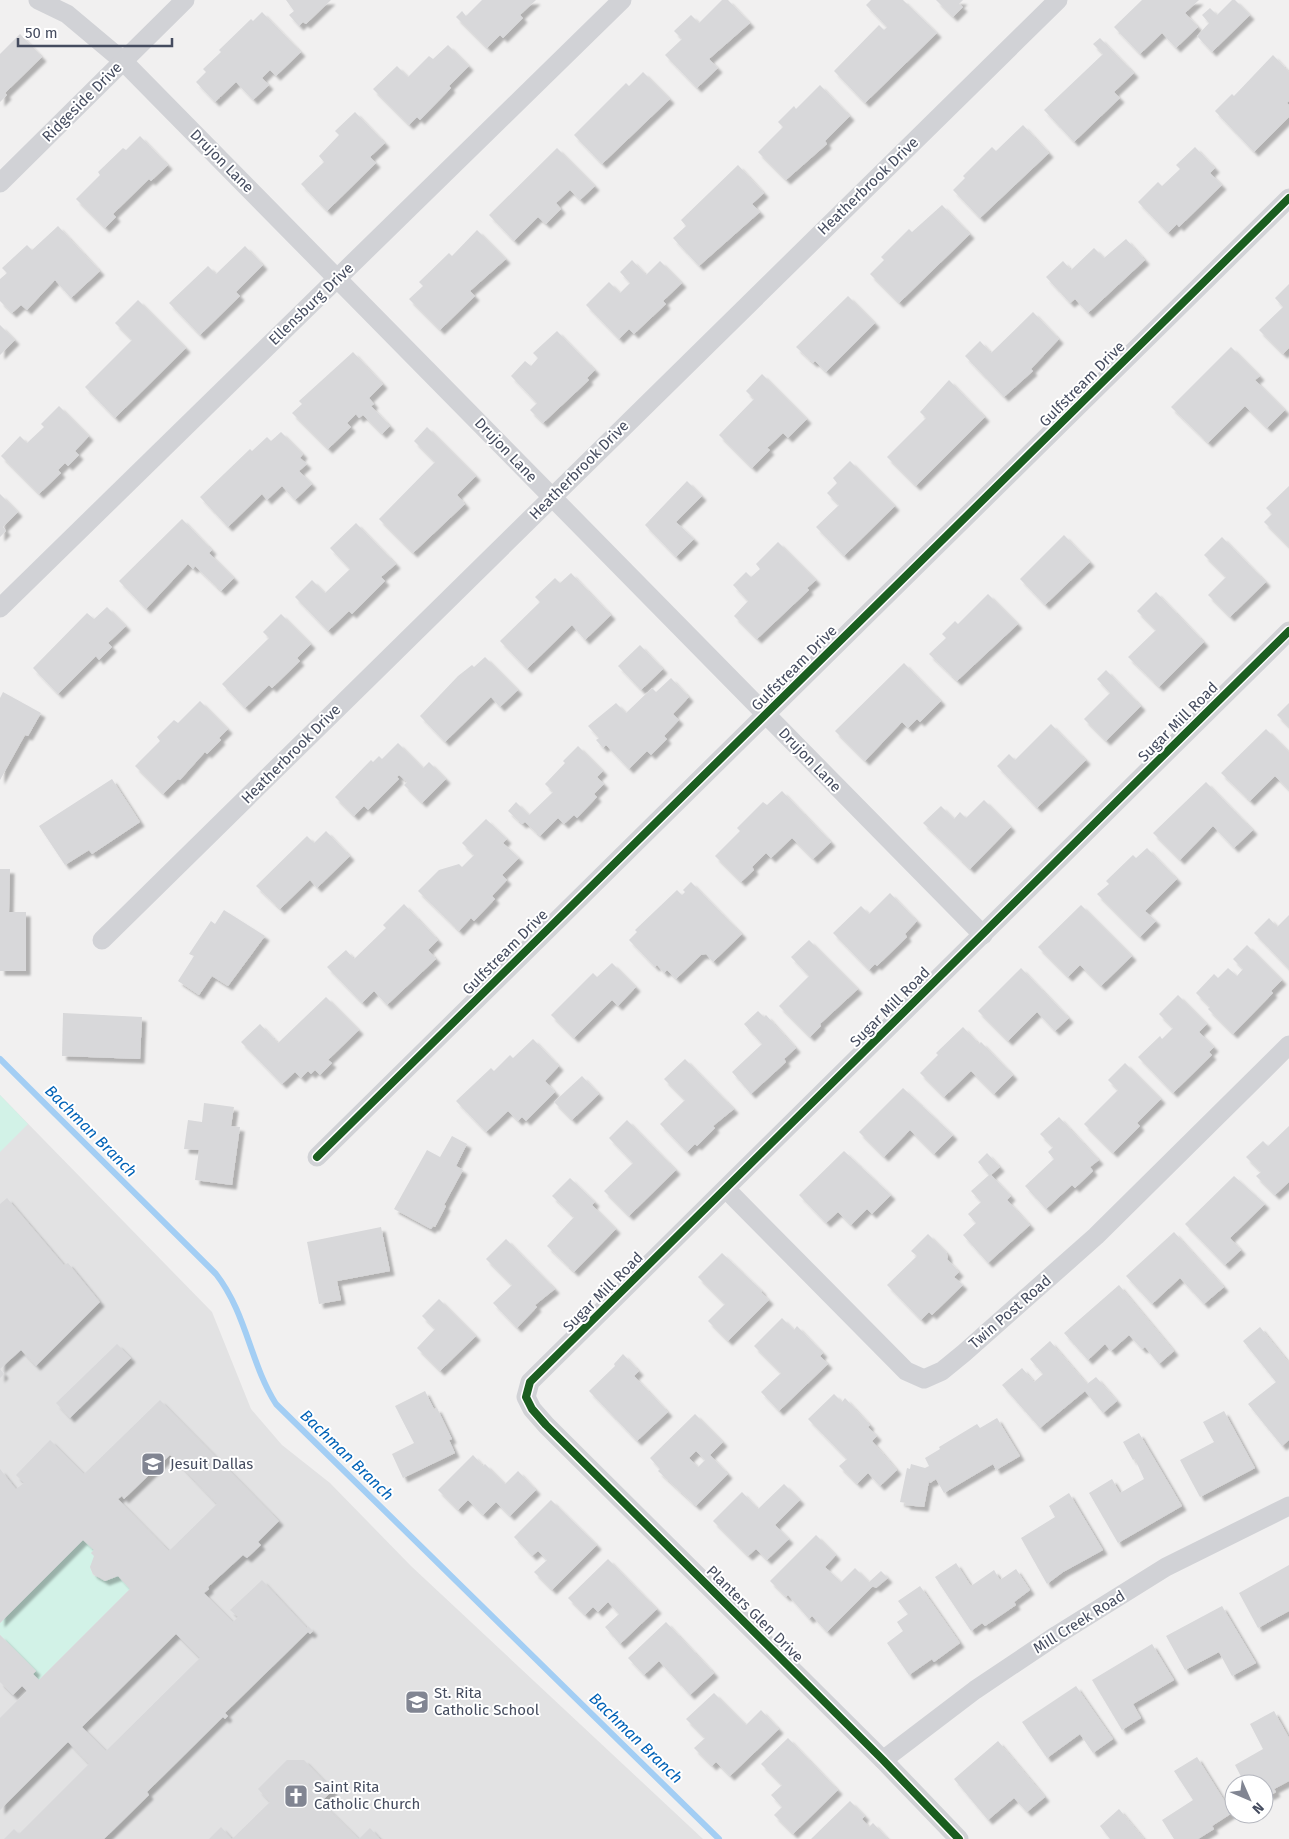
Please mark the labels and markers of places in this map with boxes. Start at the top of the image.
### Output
school or university icon: Jesuit Dallas [140,1451,166,1477]
place label: Jesuit Dallas [170,1455,253,1473]
place label: St. Rita Catholic School [434,1684,540,1719]
school or university icon: St. Rita Catholic School [404,1689,430,1715]
place label: Saint Rita Catholic Church [314,1778,420,1813]
church icon: Saint Rita Catholic Church [283,1783,309,1809]

